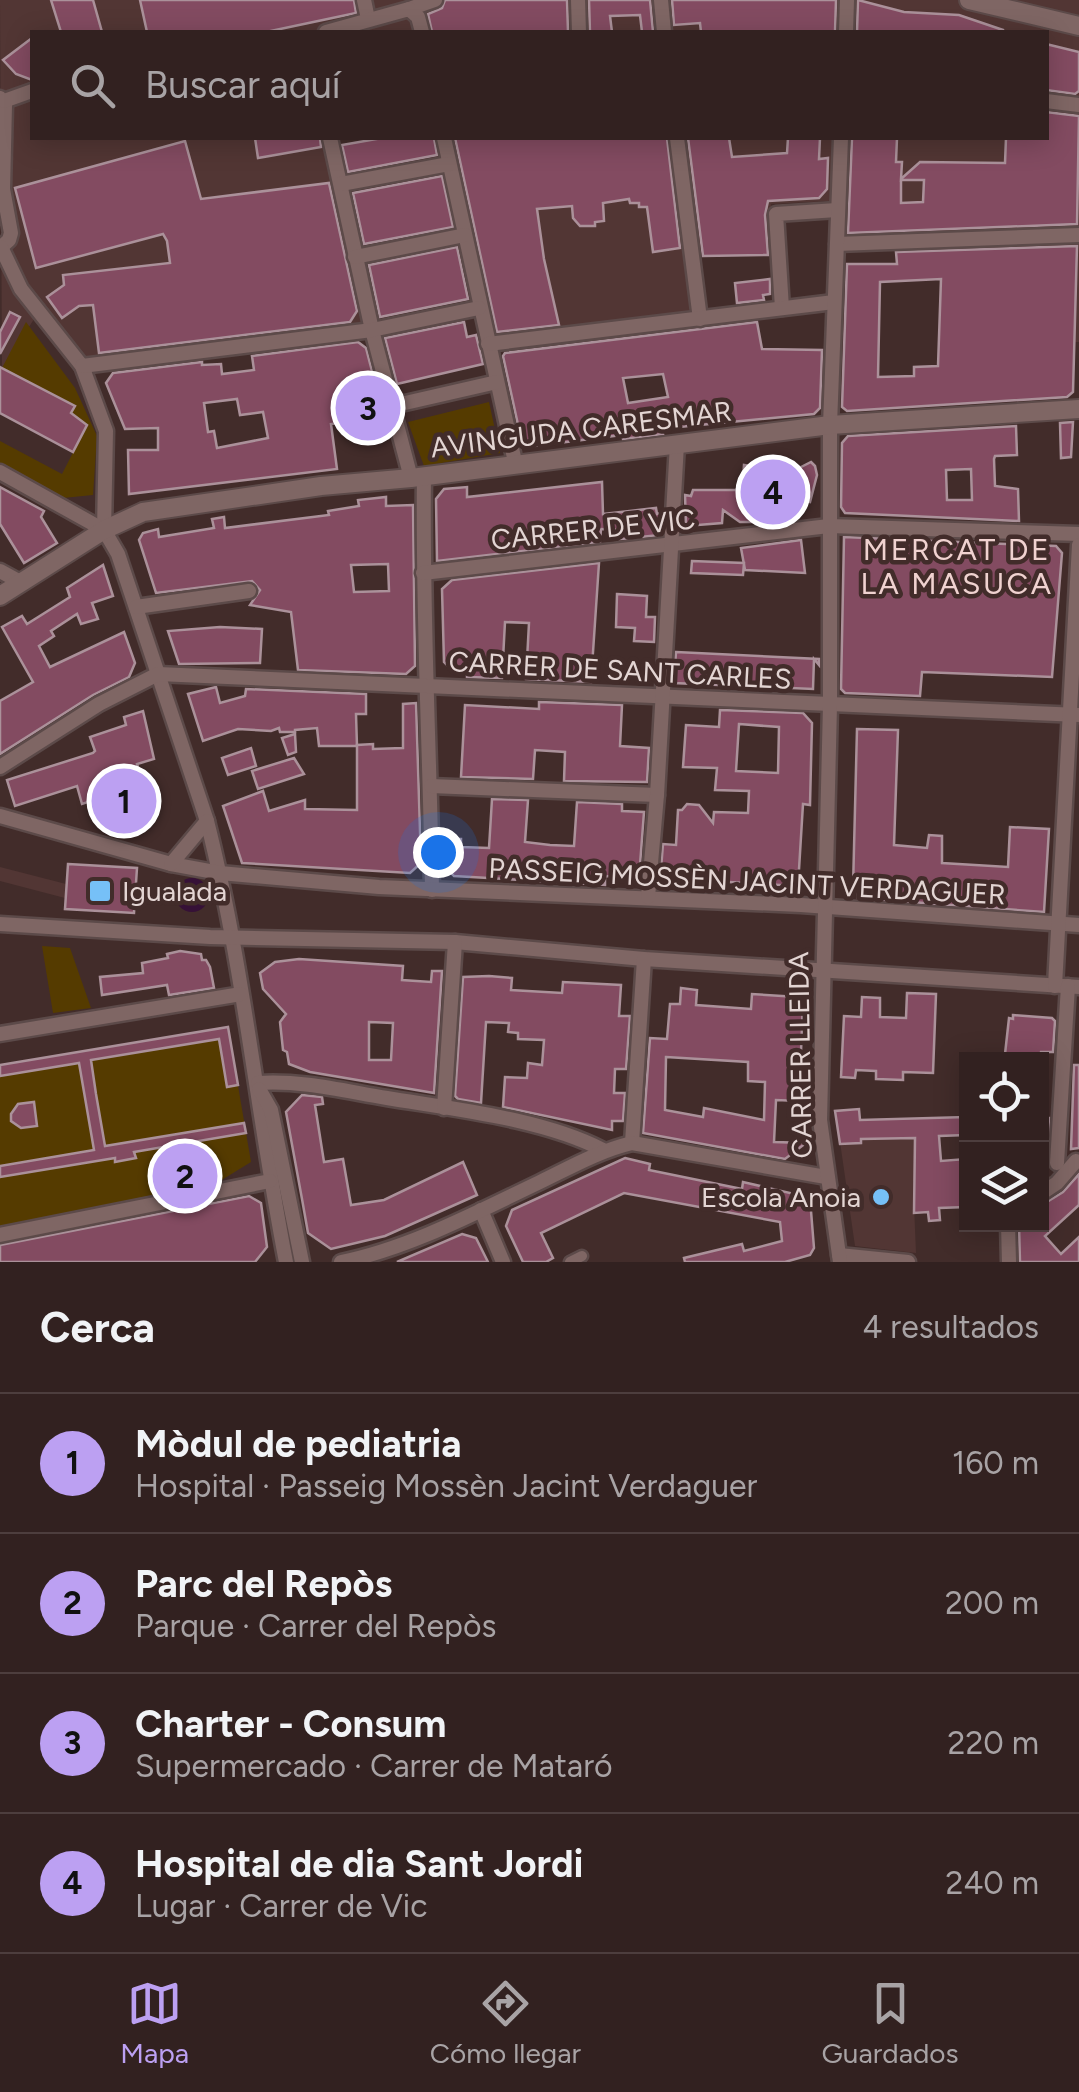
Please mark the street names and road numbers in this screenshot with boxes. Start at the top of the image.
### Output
street label: AVINGUDA CARESMAR [428,394,734,464]
street label: CARRER DE VIC [489,501,697,557]
street label: CARRER DE SANT CARLES [448,644,792,696]
street label: PASSEIG MOSSÈN JACINT VERDAGUER [488,850,1006,912]
street label: CARRER LLEIDA [781,951,819,1159]

